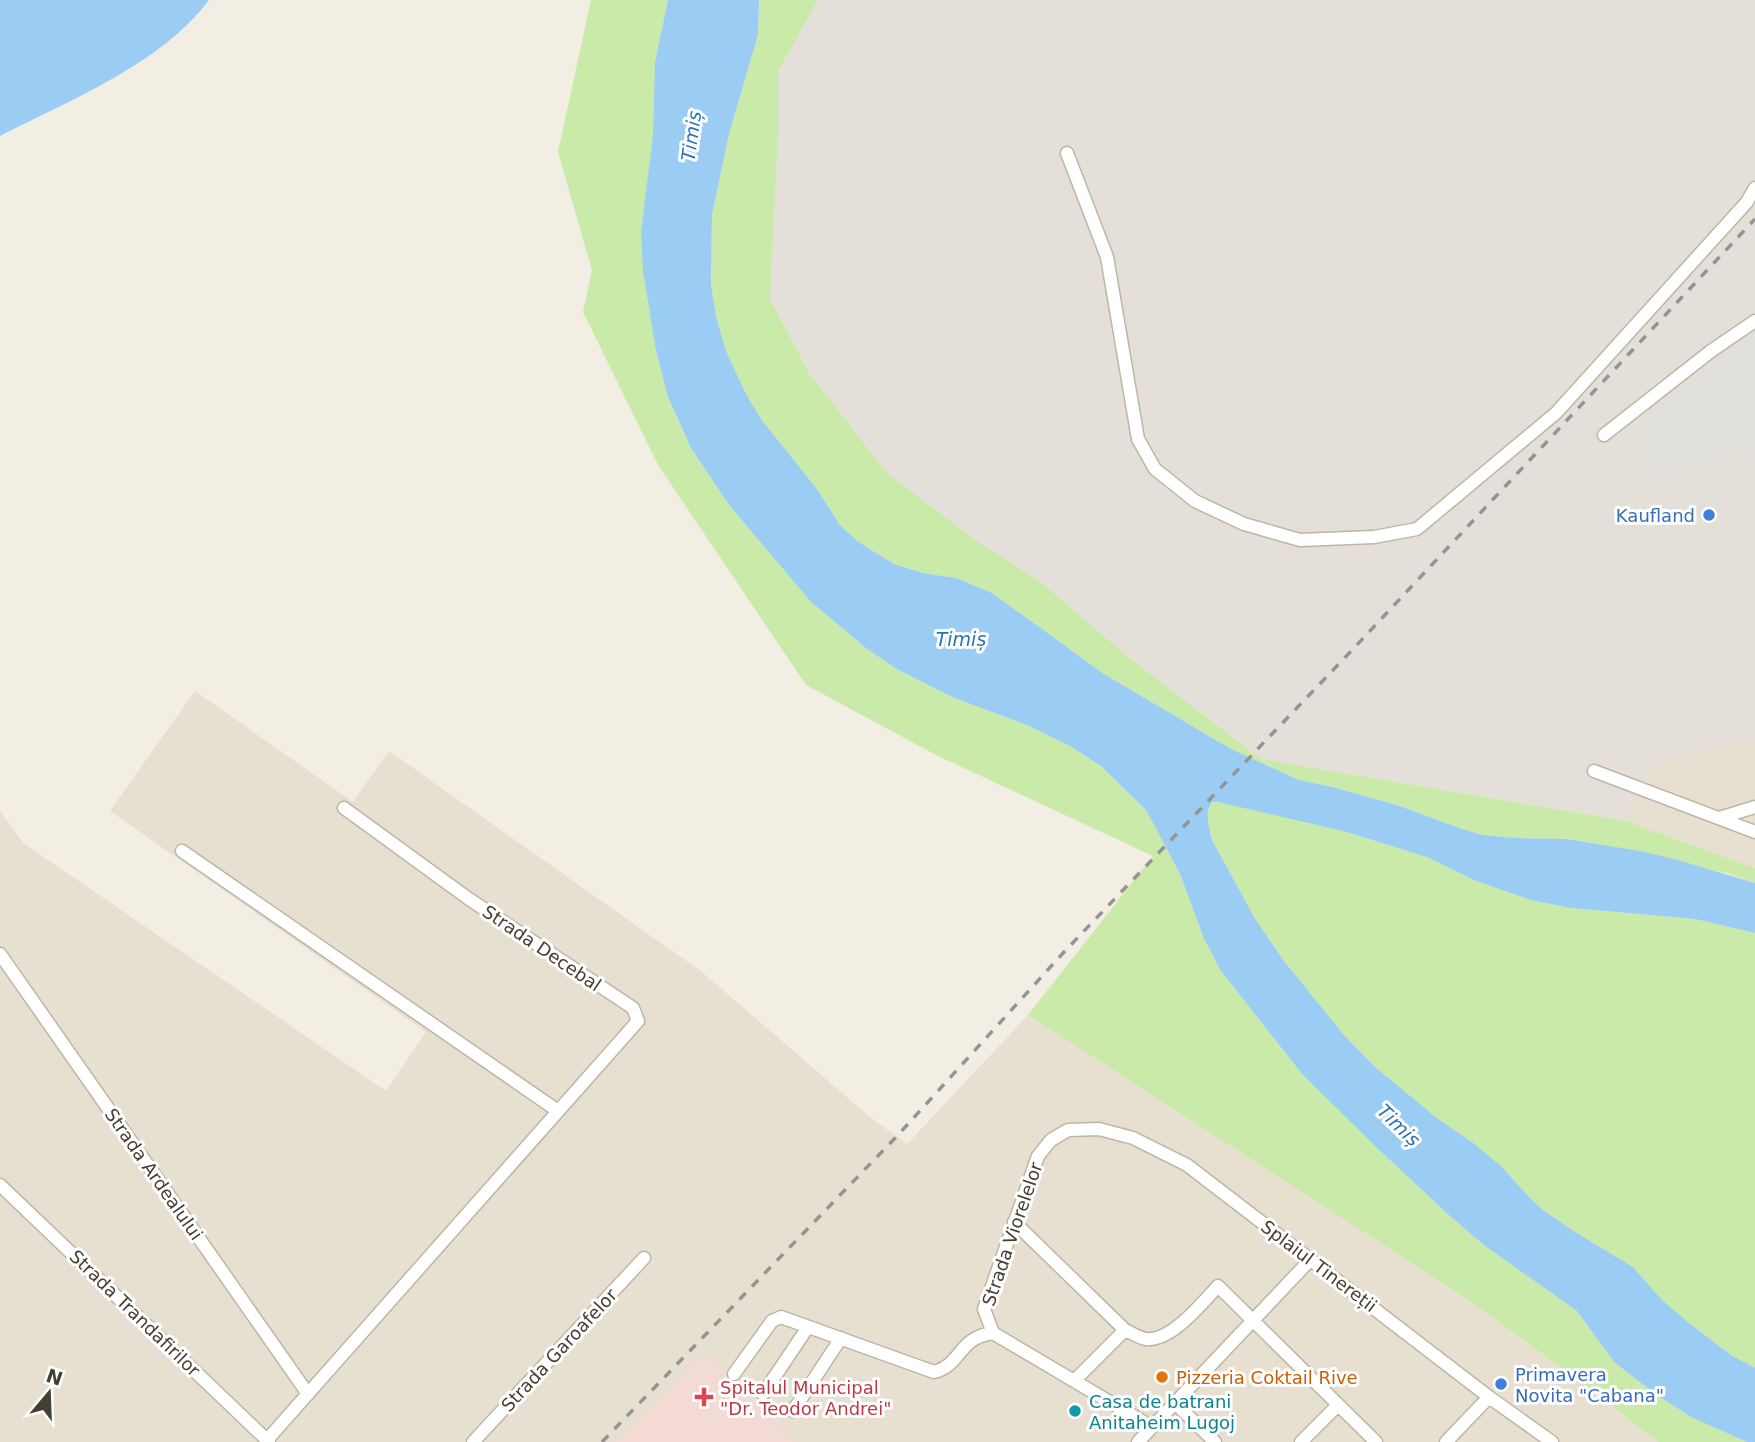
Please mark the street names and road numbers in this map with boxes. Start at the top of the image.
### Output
street label: Strada Decebal [479,901,605,995]
street label: Strada Ardealului [101,1104,207,1244]
street label: Strada Viorelelor [978,1159,1047,1309]
street label: Splaiul Tinereții [1257,1216,1381,1316]
street label: Strada Trandafirilor [66,1245,205,1381]
street label: Strada Garoafelor [497,1284,622,1416]

